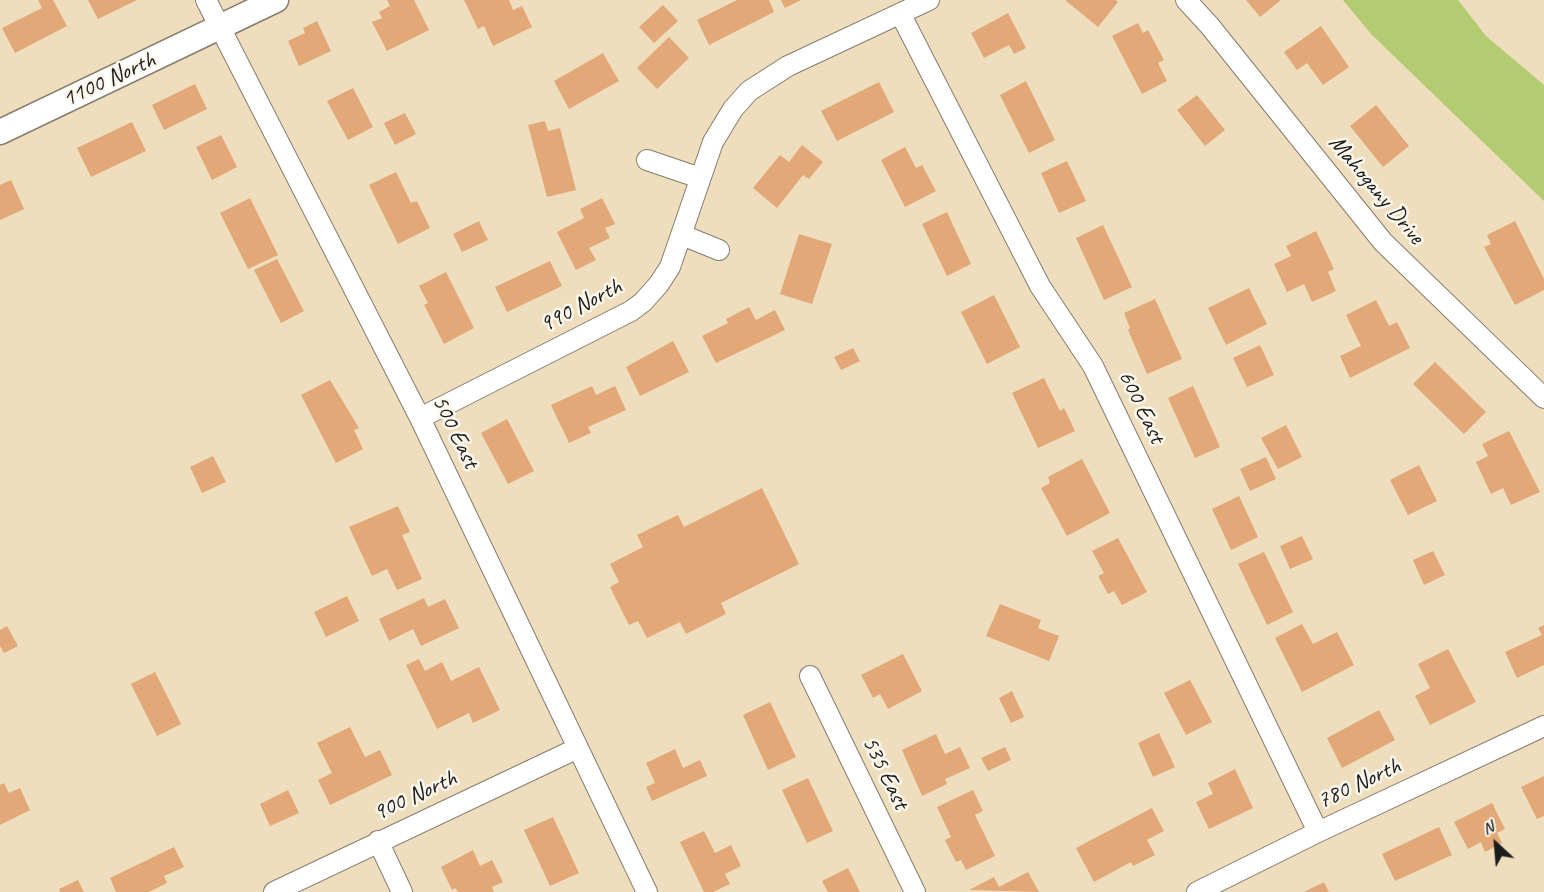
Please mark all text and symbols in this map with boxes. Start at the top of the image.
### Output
street label: 1100 North [58,46,160,114]
street label: Mahogany Drive [1322,130,1430,250]
street label: 990 North [535,273,627,339]
street label: 600 East [1111,366,1171,448]
street label: 500 East [425,391,485,473]
street label: 535 East [855,732,915,814]
street label: 780 North [1313,752,1405,816]
street label: 900 North [369,764,461,828]
north arrow [1466,814,1526,874]
text: N [1479,817,1497,839]

